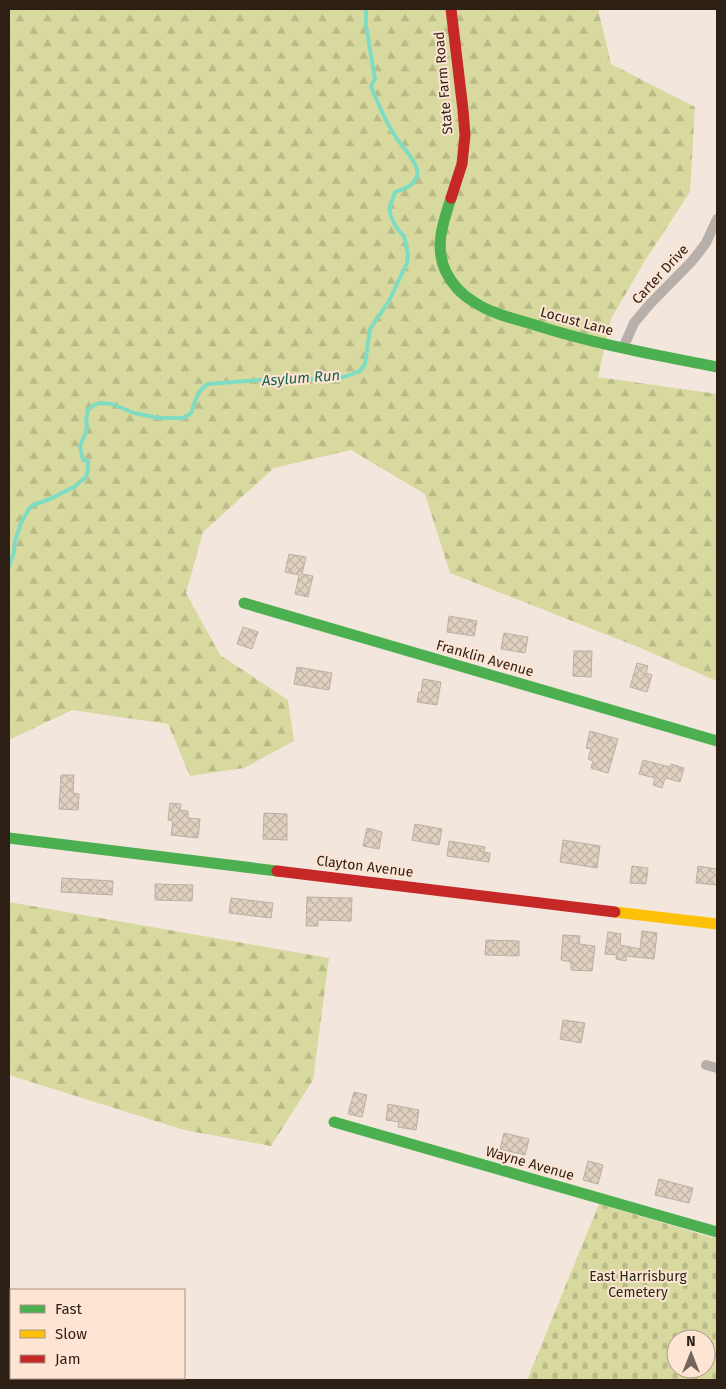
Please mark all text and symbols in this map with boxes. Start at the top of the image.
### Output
street label: State Farm Road [431,31,456,135]
street label: Carter Drive [629,241,692,308]
street label: Locust Lane [538,304,615,339]
water label: Asylum Run [260,366,341,390]
street label: Franklin Avenue [434,636,536,681]
street label: Clayton Avenue [316,852,414,881]
street label: Wayne Avenue [484,1143,576,1184]
park label: East Harrisburg Cemetery [589,1268,687,1301]
legend [10,1289,185,1379]
text: Fast [55,1300,82,1318]
text: Slow [55,1325,87,1343]
north arrow [666,1329,716,1379]
text: N [686,1333,696,1350]
text: Jam [55,1350,81,1368]

